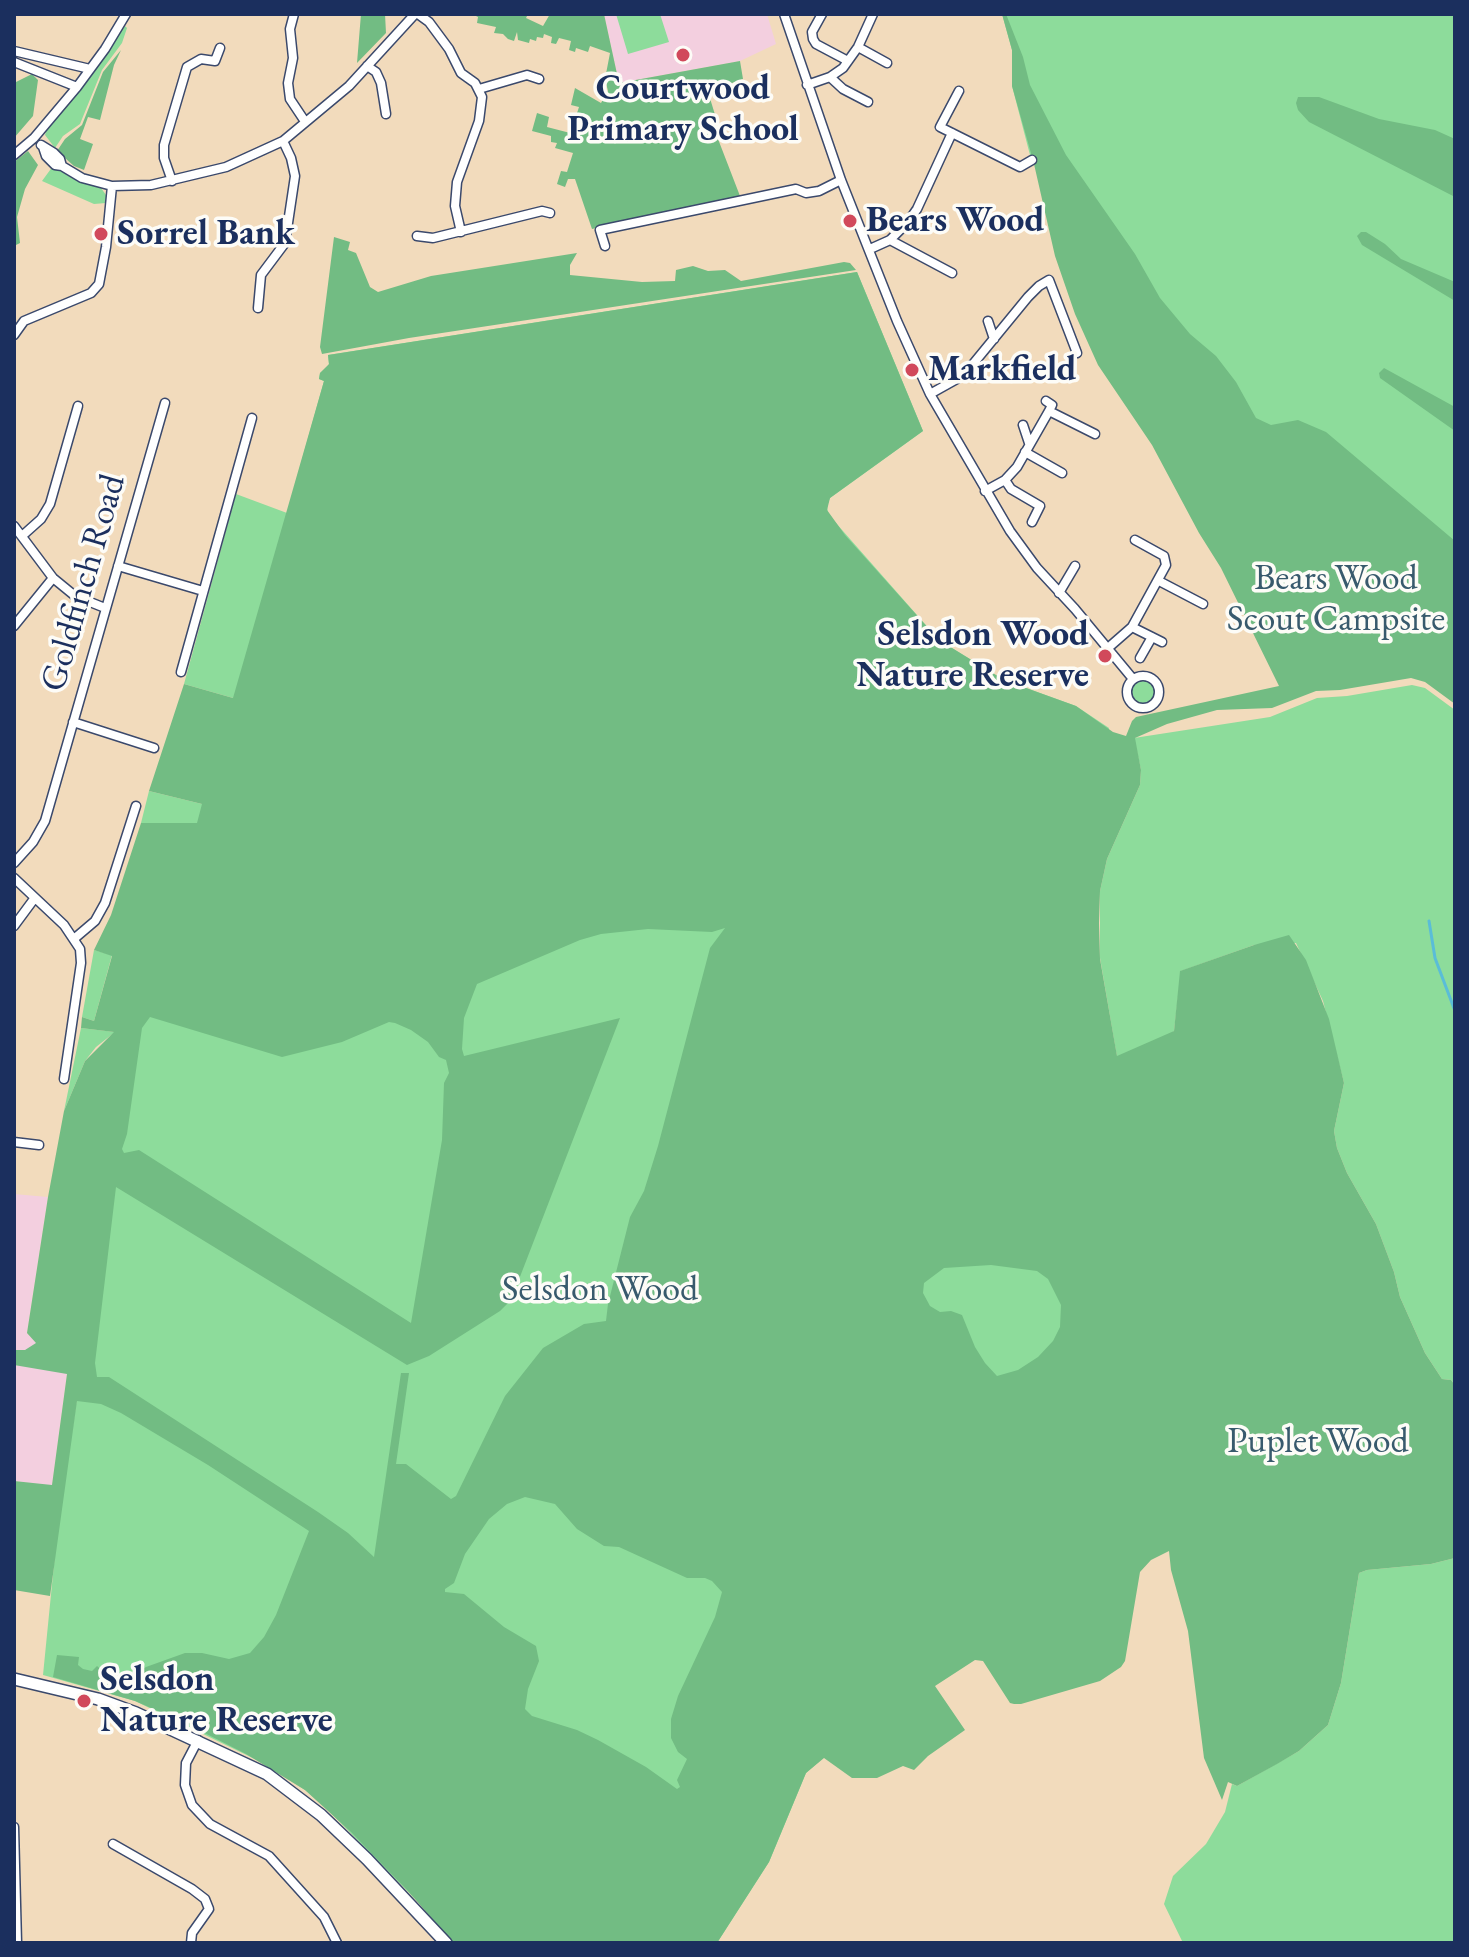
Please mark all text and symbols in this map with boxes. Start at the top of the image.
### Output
marker: Courtwood Primary School [674,46,692,64]
place label: Courtwood Primary School [567,67,799,152]
place label: Bears Wood [866,199,1044,243]
place label: Sorrel Bank [117,212,295,256]
marker: Bears Wood [841,212,859,230]
marker: Sorrel Bank [92,225,110,243]
place label: Markfield [928,348,1076,392]
marker: Markfield [903,361,921,379]
street label: Goldfinch Road [32,469,136,697]
park label: Bears Wood Scout Campsite [1227,557,1445,642]
place label: Selsdon Wood Nature Reserve [856,613,1089,698]
marker: Selsdon Wood Nature Reserve [1096,647,1114,665]
park label: Selsdon Wood [502,1268,698,1312]
park label: Puplet Wood [1227,1420,1409,1464]
place label: Selsdon Nature Reserve [100,1658,333,1743]
marker: Selsdon Nature Reserve [75,1692,93,1710]

